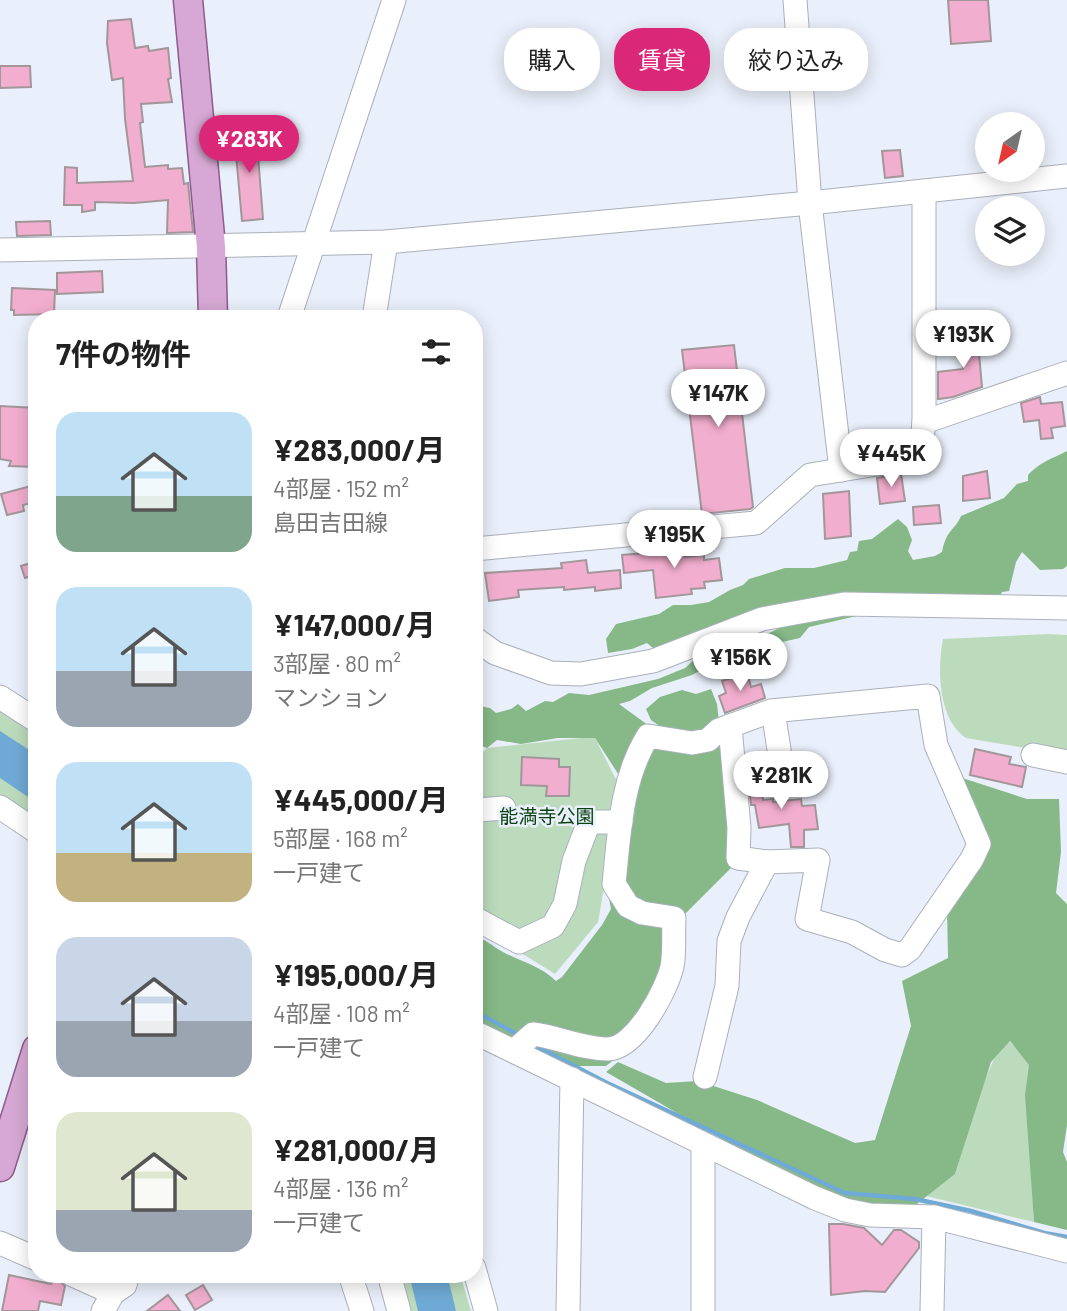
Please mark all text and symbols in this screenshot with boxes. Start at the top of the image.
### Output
chip: 購入 [504,28,600,91]
chip: 賃貸 [614,28,710,91]
chip: 絞り込み [724,28,868,91]
north arrow [975,112,1045,182]
map controls [975,112,1045,266]
pin: ¥283K [200,116,298,175]
text: ¥283K [215,124,283,152]
button: layers [975,196,1045,266]
pin: ¥193K [914,310,1012,370]
text: ¥193K [932,319,994,347]
icon: filters [417,333,455,371]
text: 7件の物件 [56,335,191,371]
pin: ¥147K [669,370,767,429]
text: ¥147K [687,378,749,406]
pin: ¥445K [842,430,940,489]
text: ¥283,000/月 [273,431,445,467]
text: ¥445K [856,438,926,466]
icon: home [112,440,196,524]
text: 4部屋 · 152 m² [273,474,409,502]
text: 島田吉田線 [273,508,388,536]
pin: ¥195K [625,510,723,570]
text: ¥195K [643,519,705,547]
text: ¥147,000/月 [273,606,436,642]
icon: home [112,615,196,699]
pin: ¥156K [691,634,789,693]
text: ¥156K [708,642,772,670]
text: 3部屋 · 80 m² [273,649,401,677]
text: マンション [273,683,388,711]
pin: ¥281K [732,752,830,811]
text: ¥281K [749,760,813,788]
text: ¥445,000/月 [273,781,449,817]
icon: home [112,790,196,874]
park label: 能満寺公園 [499,804,595,827]
text: 5部屋 · 168 m² [273,824,408,852]
text: 一戸建て [273,858,365,886]
text: ¥195,000/月 [273,956,439,992]
icon: home [112,965,196,1049]
text: 4部屋 · 108 m² [273,999,410,1027]
text: 一戸建て [273,1033,365,1061]
text: ¥281,000/月 [273,1131,440,1167]
icon: home [112,1140,196,1224]
text: 4部屋 · 136 m² [273,1174,409,1202]
text: 一戸建て [273,1208,365,1236]

